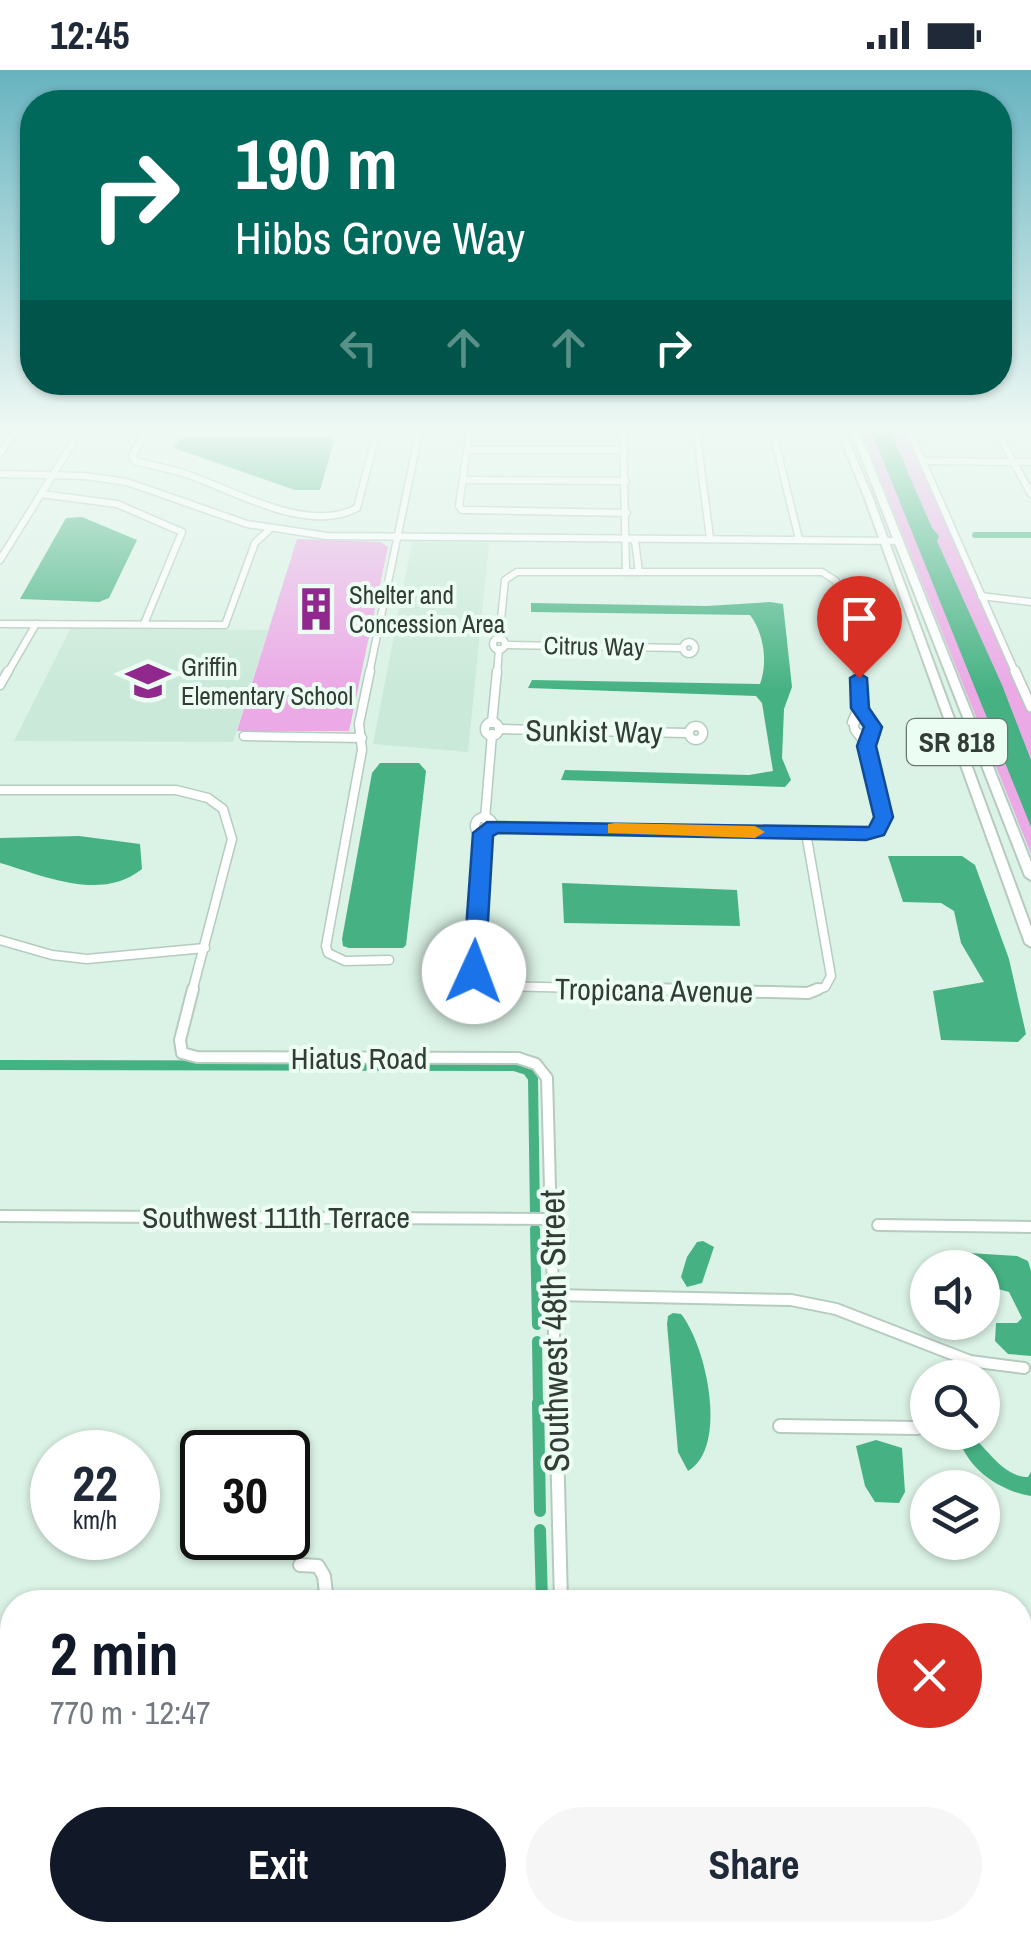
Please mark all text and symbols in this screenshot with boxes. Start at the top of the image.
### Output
text: 12:45 [50,10,130,61]
text: 190 m [235,117,398,211]
icon: right [70,130,200,260]
text: Hibbs Grove Way [235,207,525,268]
icon: left [331,320,386,375]
icon: ahead [436,320,491,375]
icon: ahead [541,320,596,375]
icon: right [646,320,701,375]
pin [817,576,902,679]
place label: Shelter and Concession Area [349,578,506,641]
building icon: Shelter and Concession Area [292,585,340,633]
icon: arrive [832,591,887,646]
street label: Citrus Way [543,628,645,664]
place label: Griffin Elementary School [181,650,353,713]
school or university icon: Griffin Elementary School [124,657,172,705]
street label: Sunkist Way [525,710,664,752]
road number: SR 818 [907,719,1007,765]
position arrow [422,920,526,1024]
street label: Tropicana Avenue [554,968,754,1012]
street label: Hiatus Road [291,1038,427,1078]
street label: Southwest 48th Street [528,1189,580,1473]
street label: Southwest 111th Terrace [142,1197,410,1237]
map controls [910,1250,1000,1560]
button: sound [910,1250,1000,1340]
button: search [910,1360,1000,1450]
speed limit sign: 30 [180,1430,310,1560]
text: 22 [72,1449,118,1517]
button: layers [910,1470,1000,1560]
text: km/h [73,1503,117,1537]
text: 2 min [50,1613,179,1694]
button: close [877,1623,982,1728]
text: 770 m · 12:47 [50,1691,210,1734]
button: Exit [50,1807,506,1922]
button: Share [526,1807,982,1922]

